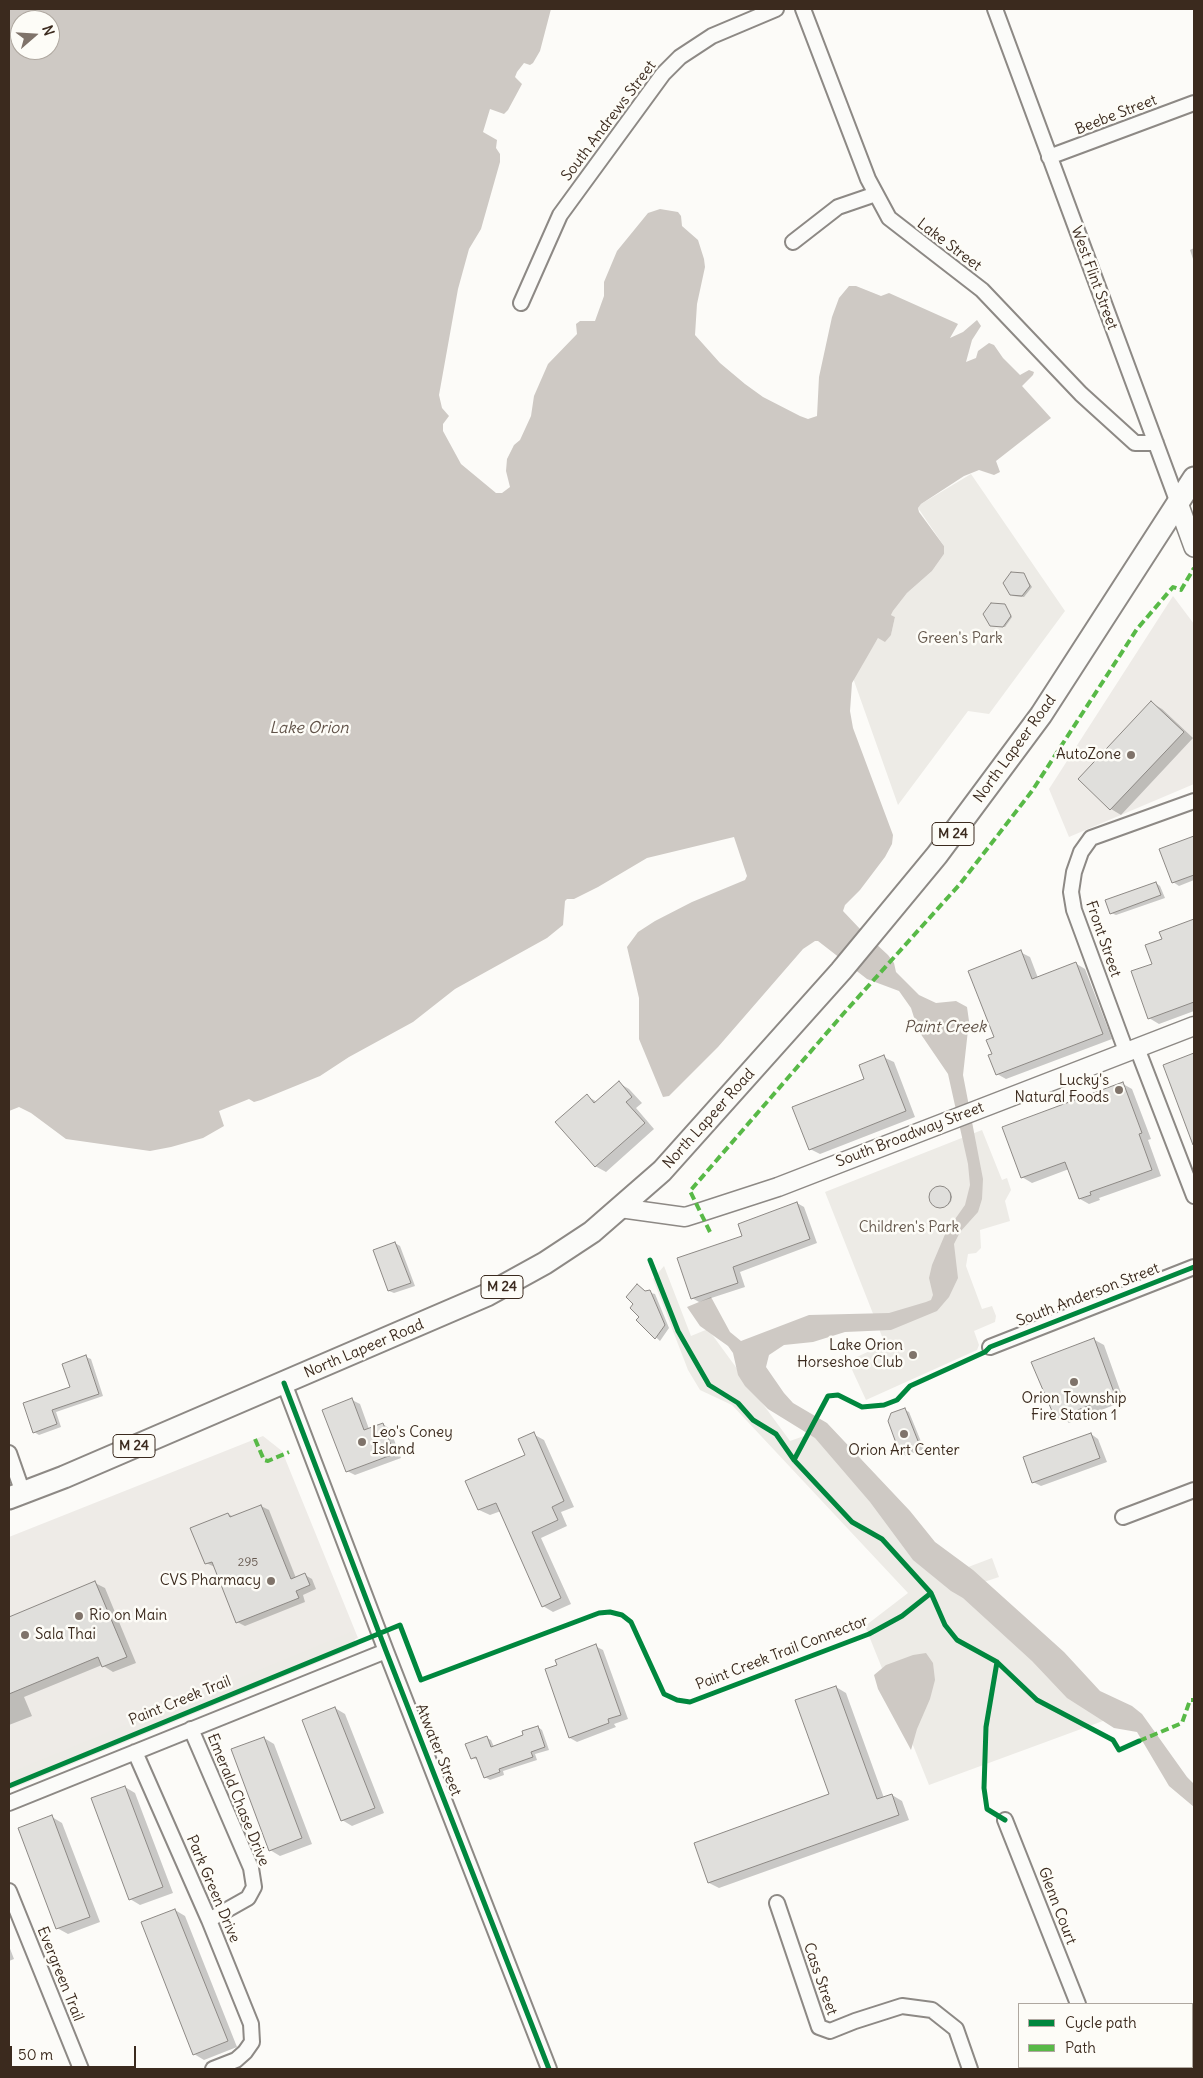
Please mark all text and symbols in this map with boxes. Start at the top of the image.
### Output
north arrow [10,10,60,60]
text: N [38,23,58,38]
street label: South Andrews Street [558,57,660,185]
street label: Beebe Street [1073,91,1159,139]
street label: Lake Street [913,215,985,275]
street label: West Flint Street [1067,224,1121,332]
park label: Green's Park [917,630,1003,648]
street label: North Lapeer Road [970,692,1060,806]
water label: Lake Orion [270,718,348,738]
place label: AutoZone [1056,746,1121,764]
marker: AutoZone [1125,749,1137,761]
road number: M 24 [932,822,974,846]
street label: Front Street [1082,898,1124,980]
water label: Paint Creek [904,1017,986,1037]
street label: North Lapeer Road [659,1065,759,1173]
place label: Lucky's Natural Foods [1015,1072,1109,1107]
marker: Lucky's Natural Foods [1113,1084,1125,1096]
street label: South Broadway Street [834,1099,986,1171]
park label: Children's Park [859,1219,959,1237]
street label: South Anderson Street [1014,1259,1162,1331]
road number: M 24 [481,1275,523,1298]
street label: North Lapeer Road [301,1316,427,1382]
place label: Lake Orion Horseshoe Club [797,1337,903,1372]
marker: Lake Orion Horseshoe Club [907,1349,919,1361]
marker: Orion Township Fire Station 1 [1068,1376,1080,1388]
place label: Orion Township Fire Station 1 [1022,1390,1126,1425]
place label: Leo's Coney Island [372,1424,453,1459]
marker: Orion Art Center [898,1428,910,1440]
road number: M 24 [113,1434,155,1458]
marker: Leo's Coney Island [356,1436,368,1448]
place label: Orion Art Center [848,1442,960,1460]
house number: 295 [238,1556,258,1570]
place label: CVS Pharmacy [160,1572,261,1590]
marker: CVS Pharmacy [265,1575,277,1587]
place label: Rio on Main [89,1607,167,1625]
marker: Rio on Main [73,1610,85,1622]
street label: Paint Creek Trail Connector [693,1612,871,1694]
place label: Sala Thai [35,1626,96,1644]
marker: Sala Thai [19,1629,31,1641]
street label: Paint Creek Trail [126,1672,234,1730]
street label: Atwater Street [411,1701,465,1799]
street label: Emerald Chase Drive [203,1731,273,1869]
street label: Park Green Drive [182,1833,244,1945]
street label: Glenn Court [1034,1865,1080,1947]
street label: Evergreen Trail [33,1924,87,2024]
street label: Cass Street [799,1940,841,2018]
legend [1018,2003,1193,2068]
text: Cycle path [1065,2013,1137,2032]
scale bar [12,2036,139,2068]
text: Path [1065,2038,1096,2057]
text: 50 m [18,2045,53,2064]

